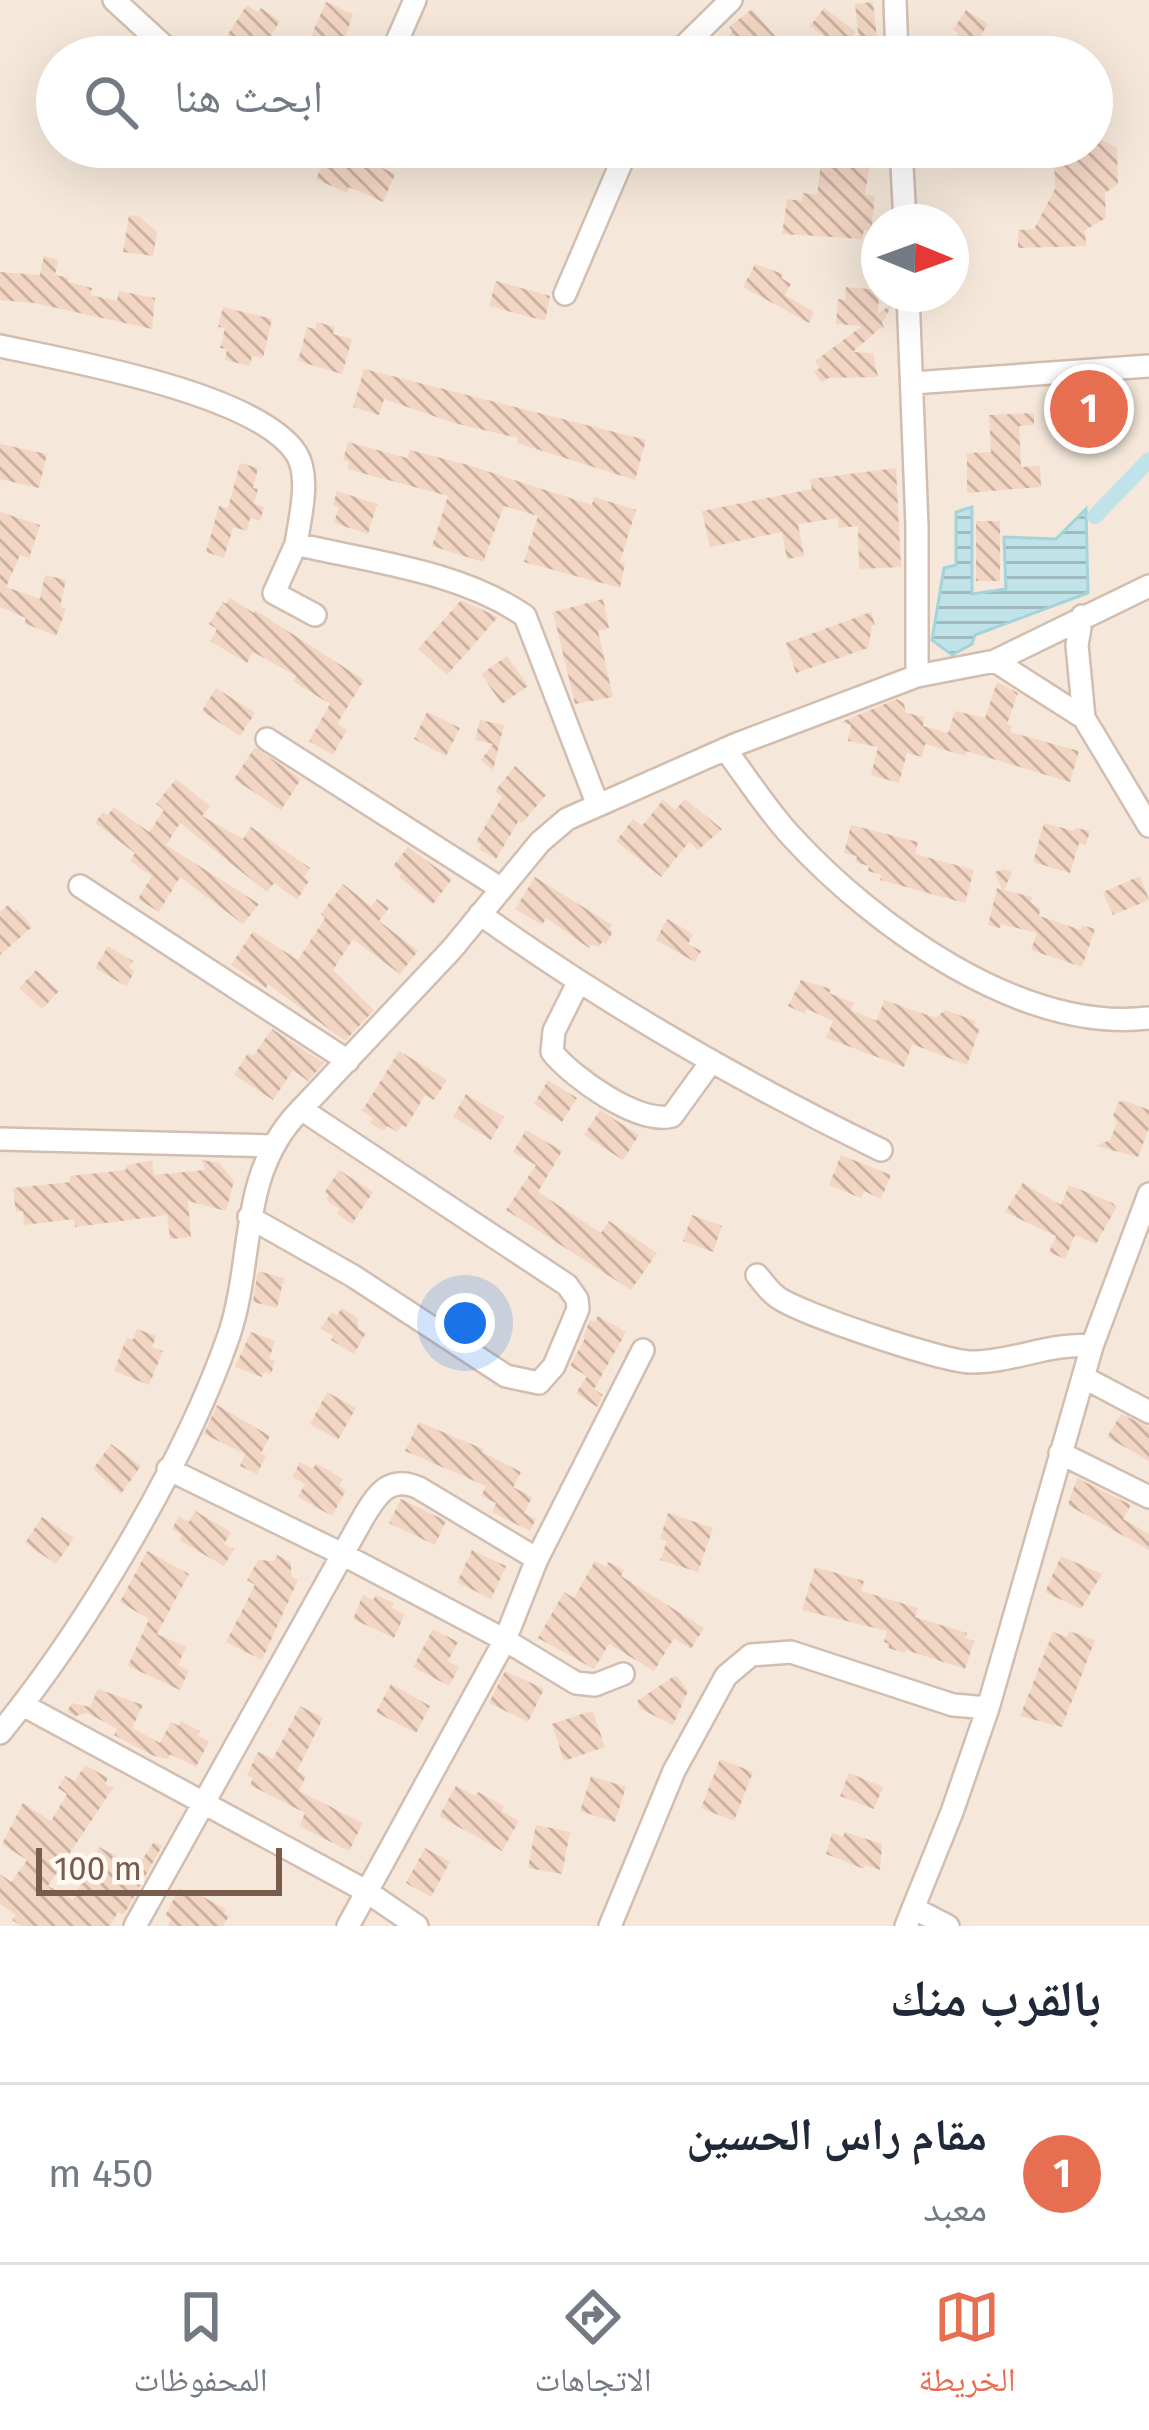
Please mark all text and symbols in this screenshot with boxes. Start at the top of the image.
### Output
search box [36,36,1113,168]
icon: search [78,69,144,135]
text: ابحث هنا [174,70,323,124]
north arrow [861,204,969,312]
pin: 1 [1050,364,1128,454]
your location [435,1293,495,1353]
scale bar [36,1842,282,1895]
text: 100 m [54,1849,142,1889]
text: بالقرب منك [890,1968,1101,2030]
text: مقام راس الحسين [686,2108,987,2162]
text: 450 m [48,2151,153,2197]
text: 1 [1053,2151,1071,2197]
text: معبد [923,2185,987,2231]
tab: المحفوظات [133,2284,268,2412]
tab: الاتجاهات [534,2284,652,2412]
tab: الخريطة [918,2284,1016,2412]

